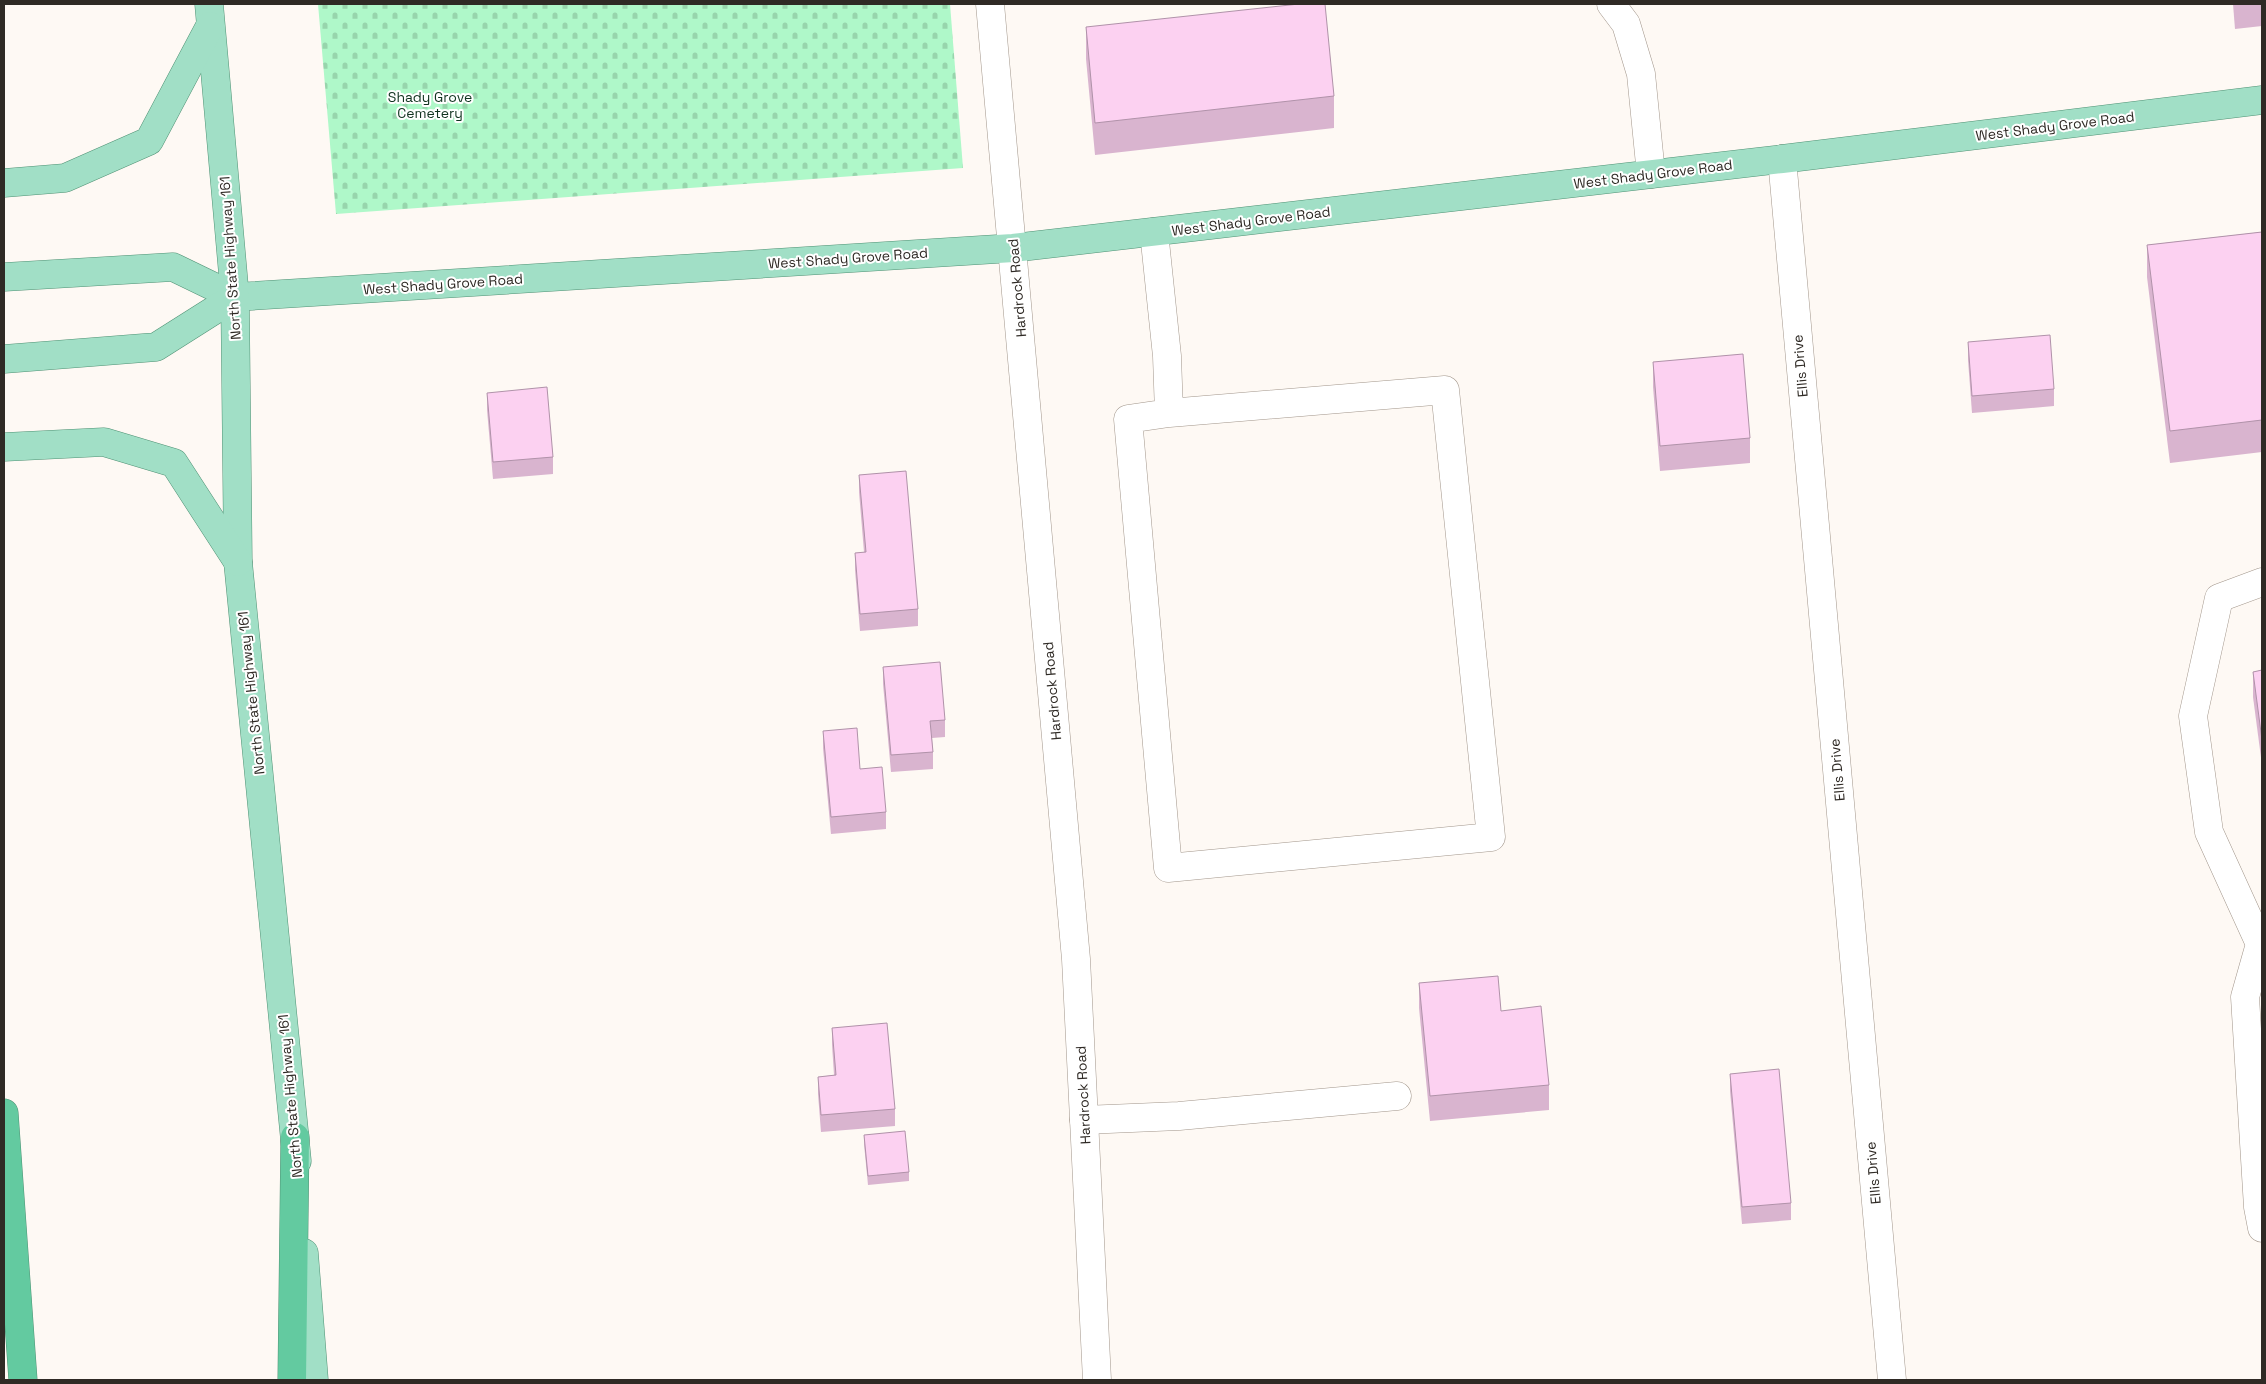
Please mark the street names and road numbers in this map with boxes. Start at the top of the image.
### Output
street label: West Shady Grove Road [1975,107,2135,145]
street label: West Shady Grove Road [1573,155,1733,193]
street label: North State Highway 161 [215,176,245,340]
street label: West Shady Grove Road [1171,202,1331,240]
street label: Hardrock Road [1004,238,1030,338]
street label: West Shady Grove Road [768,243,928,273]
street label: West Shady Grove Road [363,269,523,299]
street label: Ellis Drive [1788,334,1812,398]
street label: North State Highway 161 [233,611,269,775]
street label: Hardrock Road [1039,641,1065,741]
street label: Ellis Drive [1825,738,1849,802]
street label: North State Highway 161 [274,1014,306,1178]
street label: Hardrock Road [1071,1045,1095,1145]
street label: Ellis Drive [1861,1141,1885,1205]

